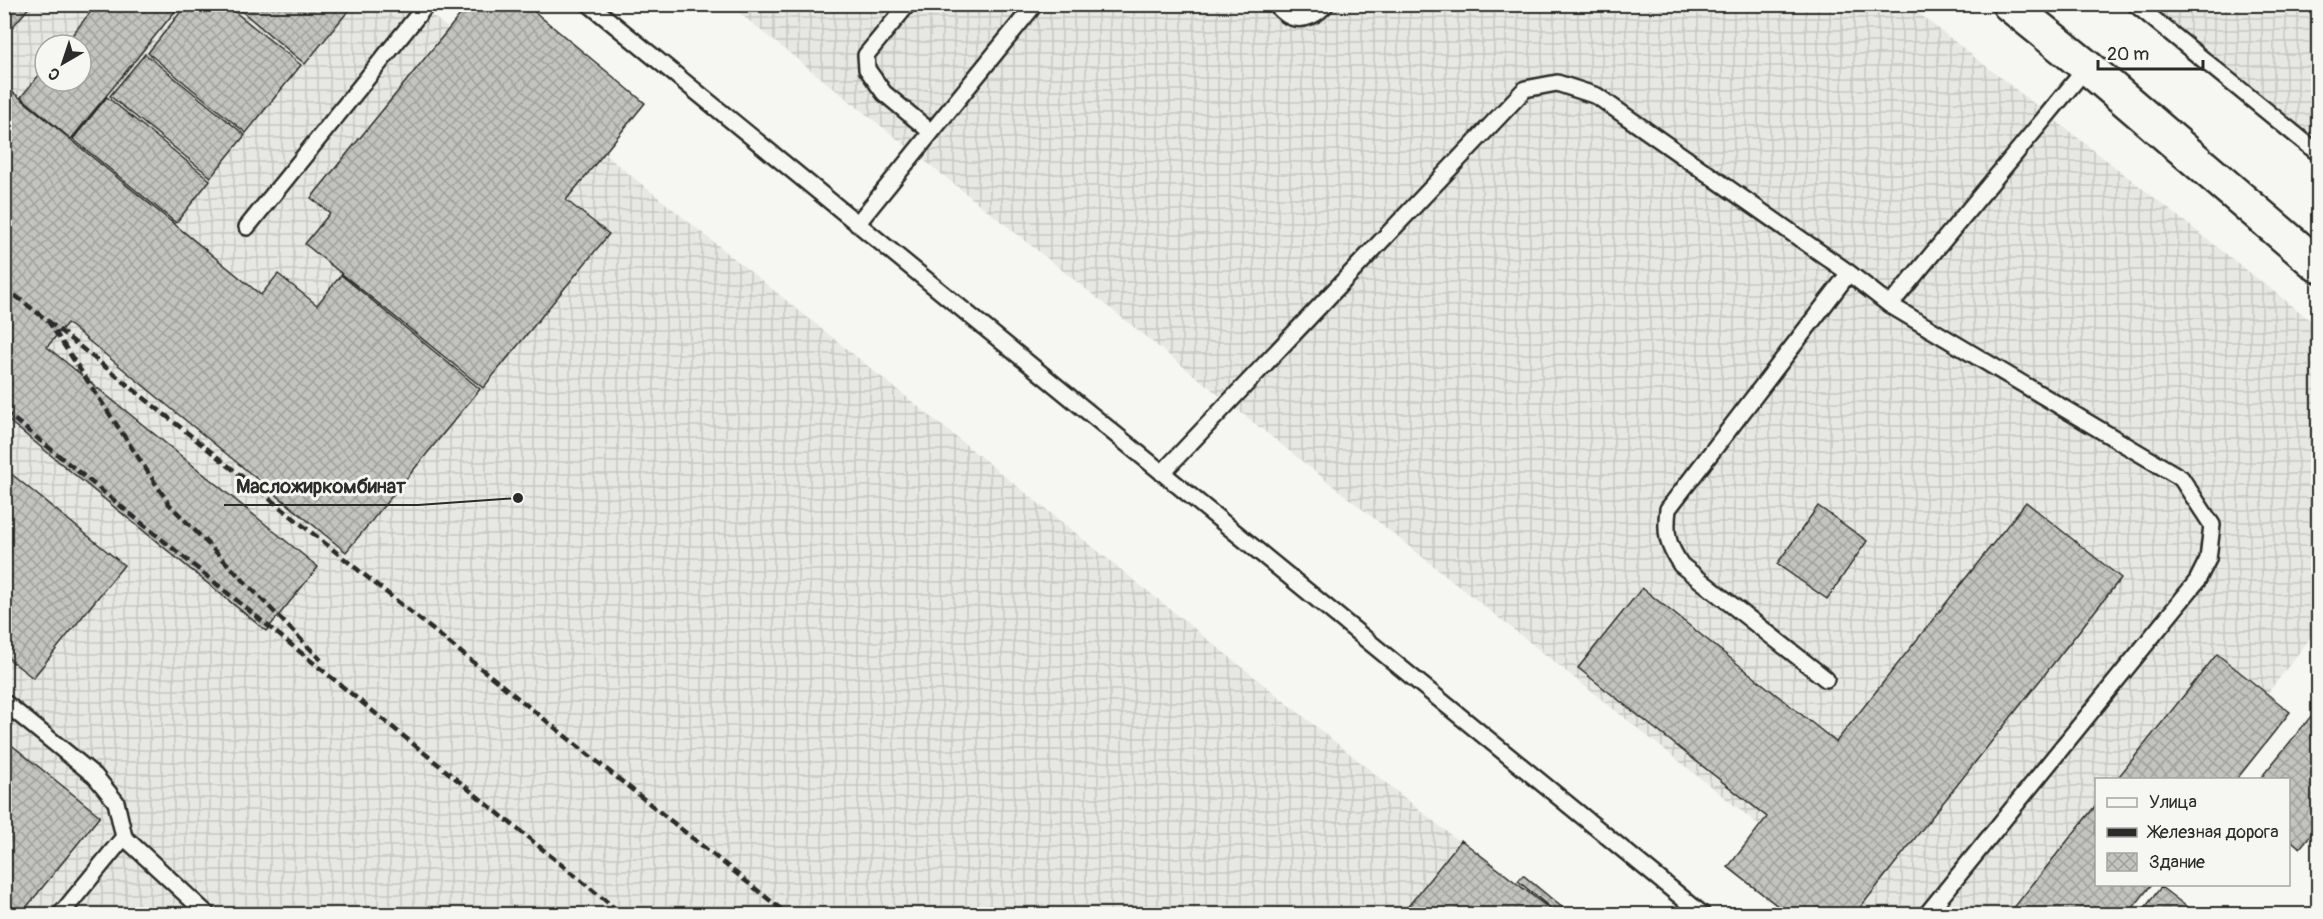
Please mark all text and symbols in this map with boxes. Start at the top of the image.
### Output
north arrow [33,33,93,93]
scale bar [2098,33,2203,71]
text: 20 m [2107,43,2149,66]
text: С [44,63,64,85]
callout: Масложиркомбинат [224,467,418,505]
text: Масложиркомбинат [236,474,407,499]
legend [2095,778,2290,886]
text: Улица [2149,791,2197,814]
text: Железная дорога [2146,821,2279,844]
text: Здание [2149,851,2205,874]

